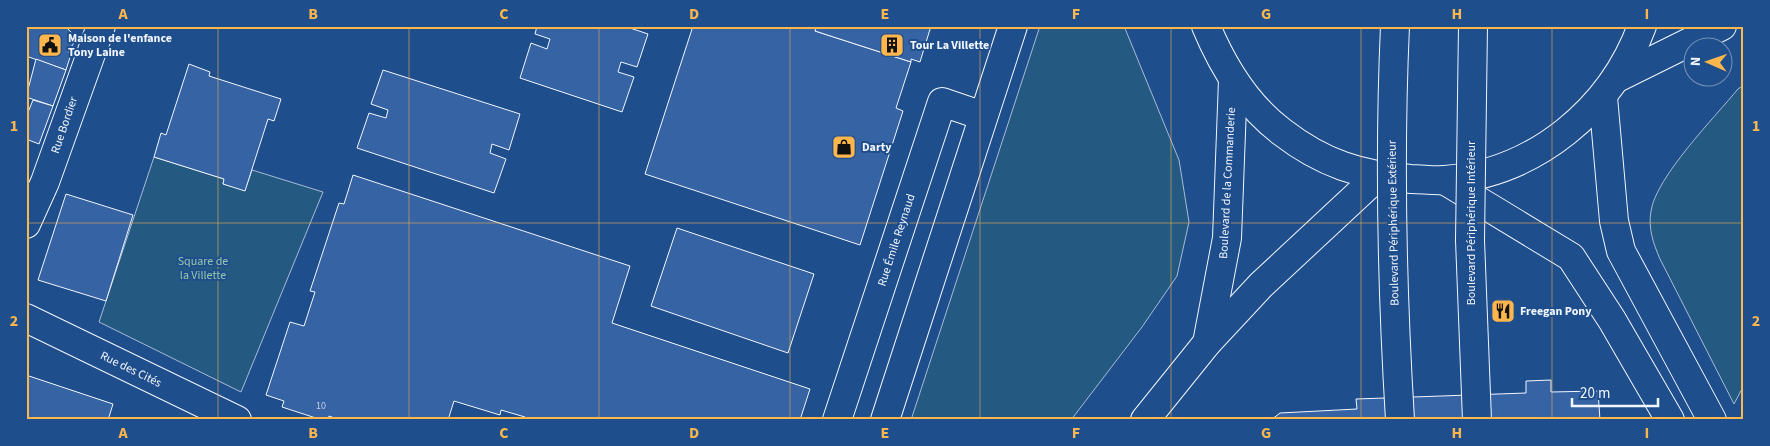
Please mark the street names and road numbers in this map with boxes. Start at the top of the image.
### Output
street label: Rue Bordier [47,94,82,156]
street label: Boulevard de la Commanderie [1215,107,1240,259]
street label: Boulevard Périphérique Extérieur [1384,139,1403,306]
street label: Boulevard Périphérique Intérieur [1463,140,1480,305]
street label: Rue Émile Reynaud [873,192,919,289]
street label: Rue des Cités [97,347,164,392]

